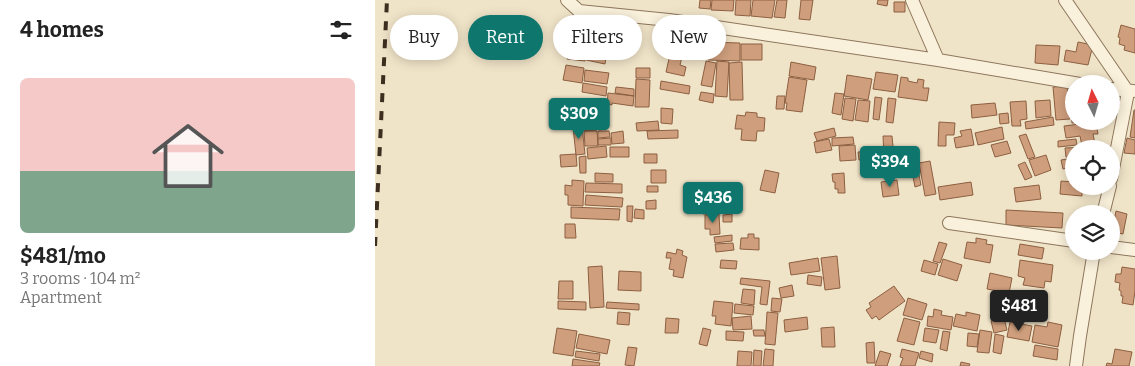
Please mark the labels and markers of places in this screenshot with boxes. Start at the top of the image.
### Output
pin: $309 [549,98,609,140]
pin: $394 [860,146,920,188]
pin: $436 [683,182,743,224]
pin: $481 [989,290,1049,332]

